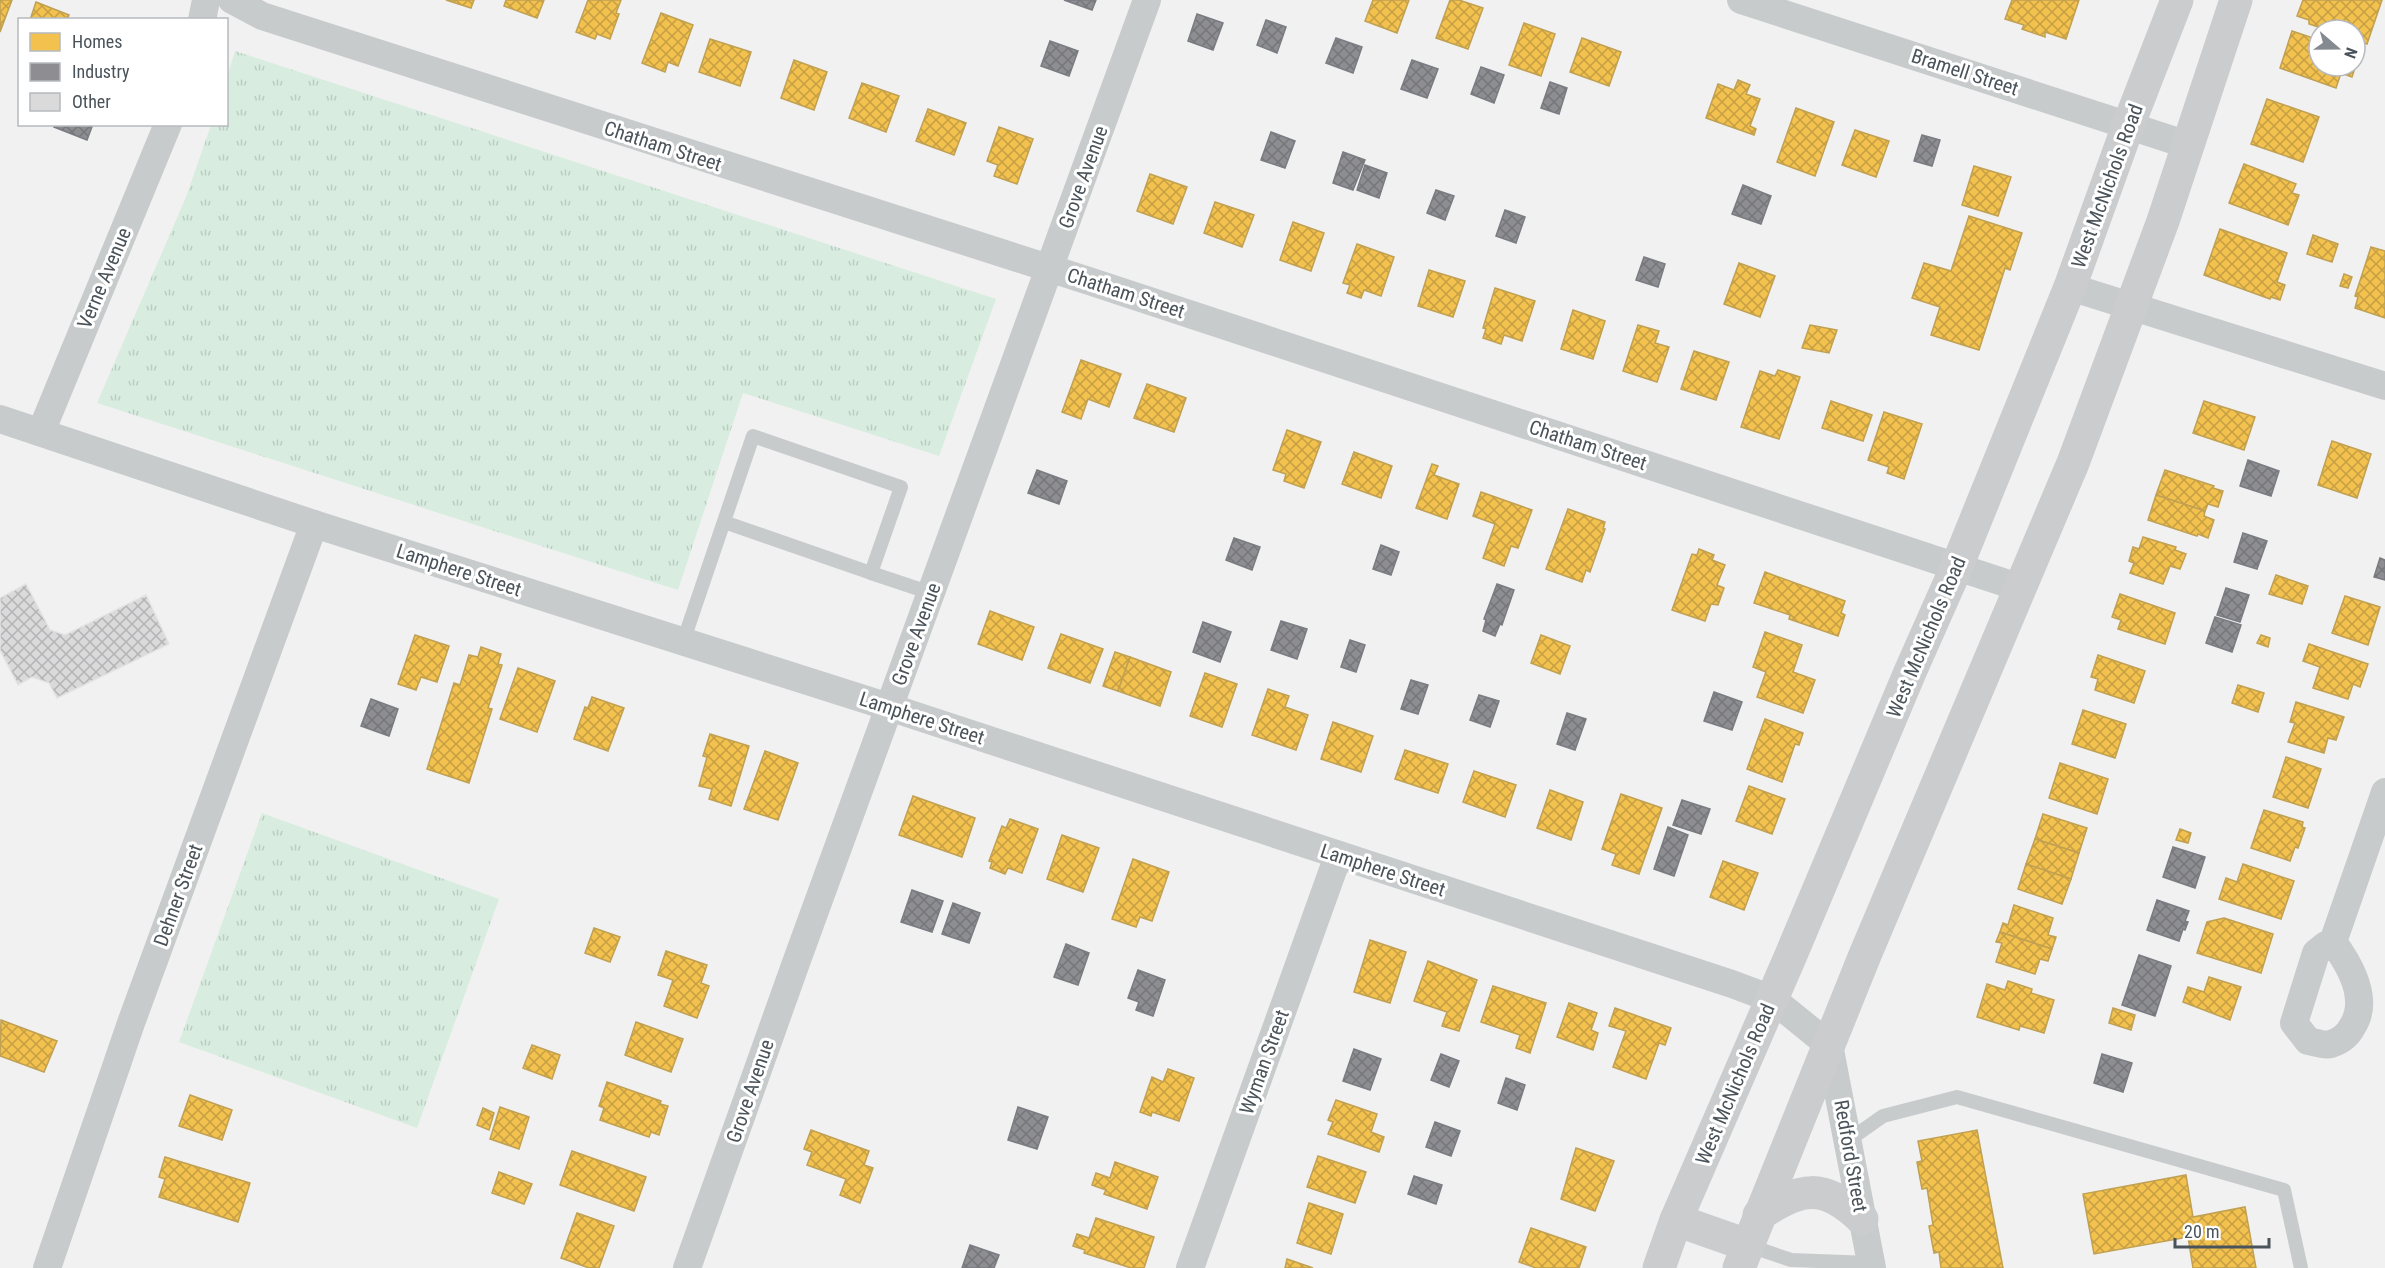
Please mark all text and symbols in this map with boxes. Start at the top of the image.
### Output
legend [18,18,228,126]
north arrow [2307,18,2367,78]
text: Homes [72,31,122,52]
street label: Bramell Street [1908,43,2022,101]
text: N [2340,45,2361,61]
text: Industry [72,61,130,82]
text: Other [72,91,111,112]
street label: West McNichols Road [2066,101,2148,271]
street label: Chatham Street [601,116,725,176]
street label: Grove Avenue [1053,122,1113,232]
street label: Verne Avenue [72,224,136,332]
street label: Chatham Street [1064,263,1188,323]
street label: Chatham Street [1526,415,1650,475]
street label: Lamphere Street [394,539,524,601]
street label: West McNichols Road [1881,553,1971,721]
street label: Grove Avenue [886,579,946,689]
street label: Lamphere Street [857,687,987,749]
street label: Lamphere Street [1318,839,1448,901]
street label: Dehner Street [148,841,208,949]
street label: West McNichols Road [1690,1000,1780,1168]
street label: Wyman Street [1234,1006,1294,1117]
street label: Grove Avenue [721,1036,779,1146]
street label: Redford Street [1829,1098,1873,1214]
scale bar [2175,1211,2270,1249]
text: 20 m [2184,1221,2219,1242]

